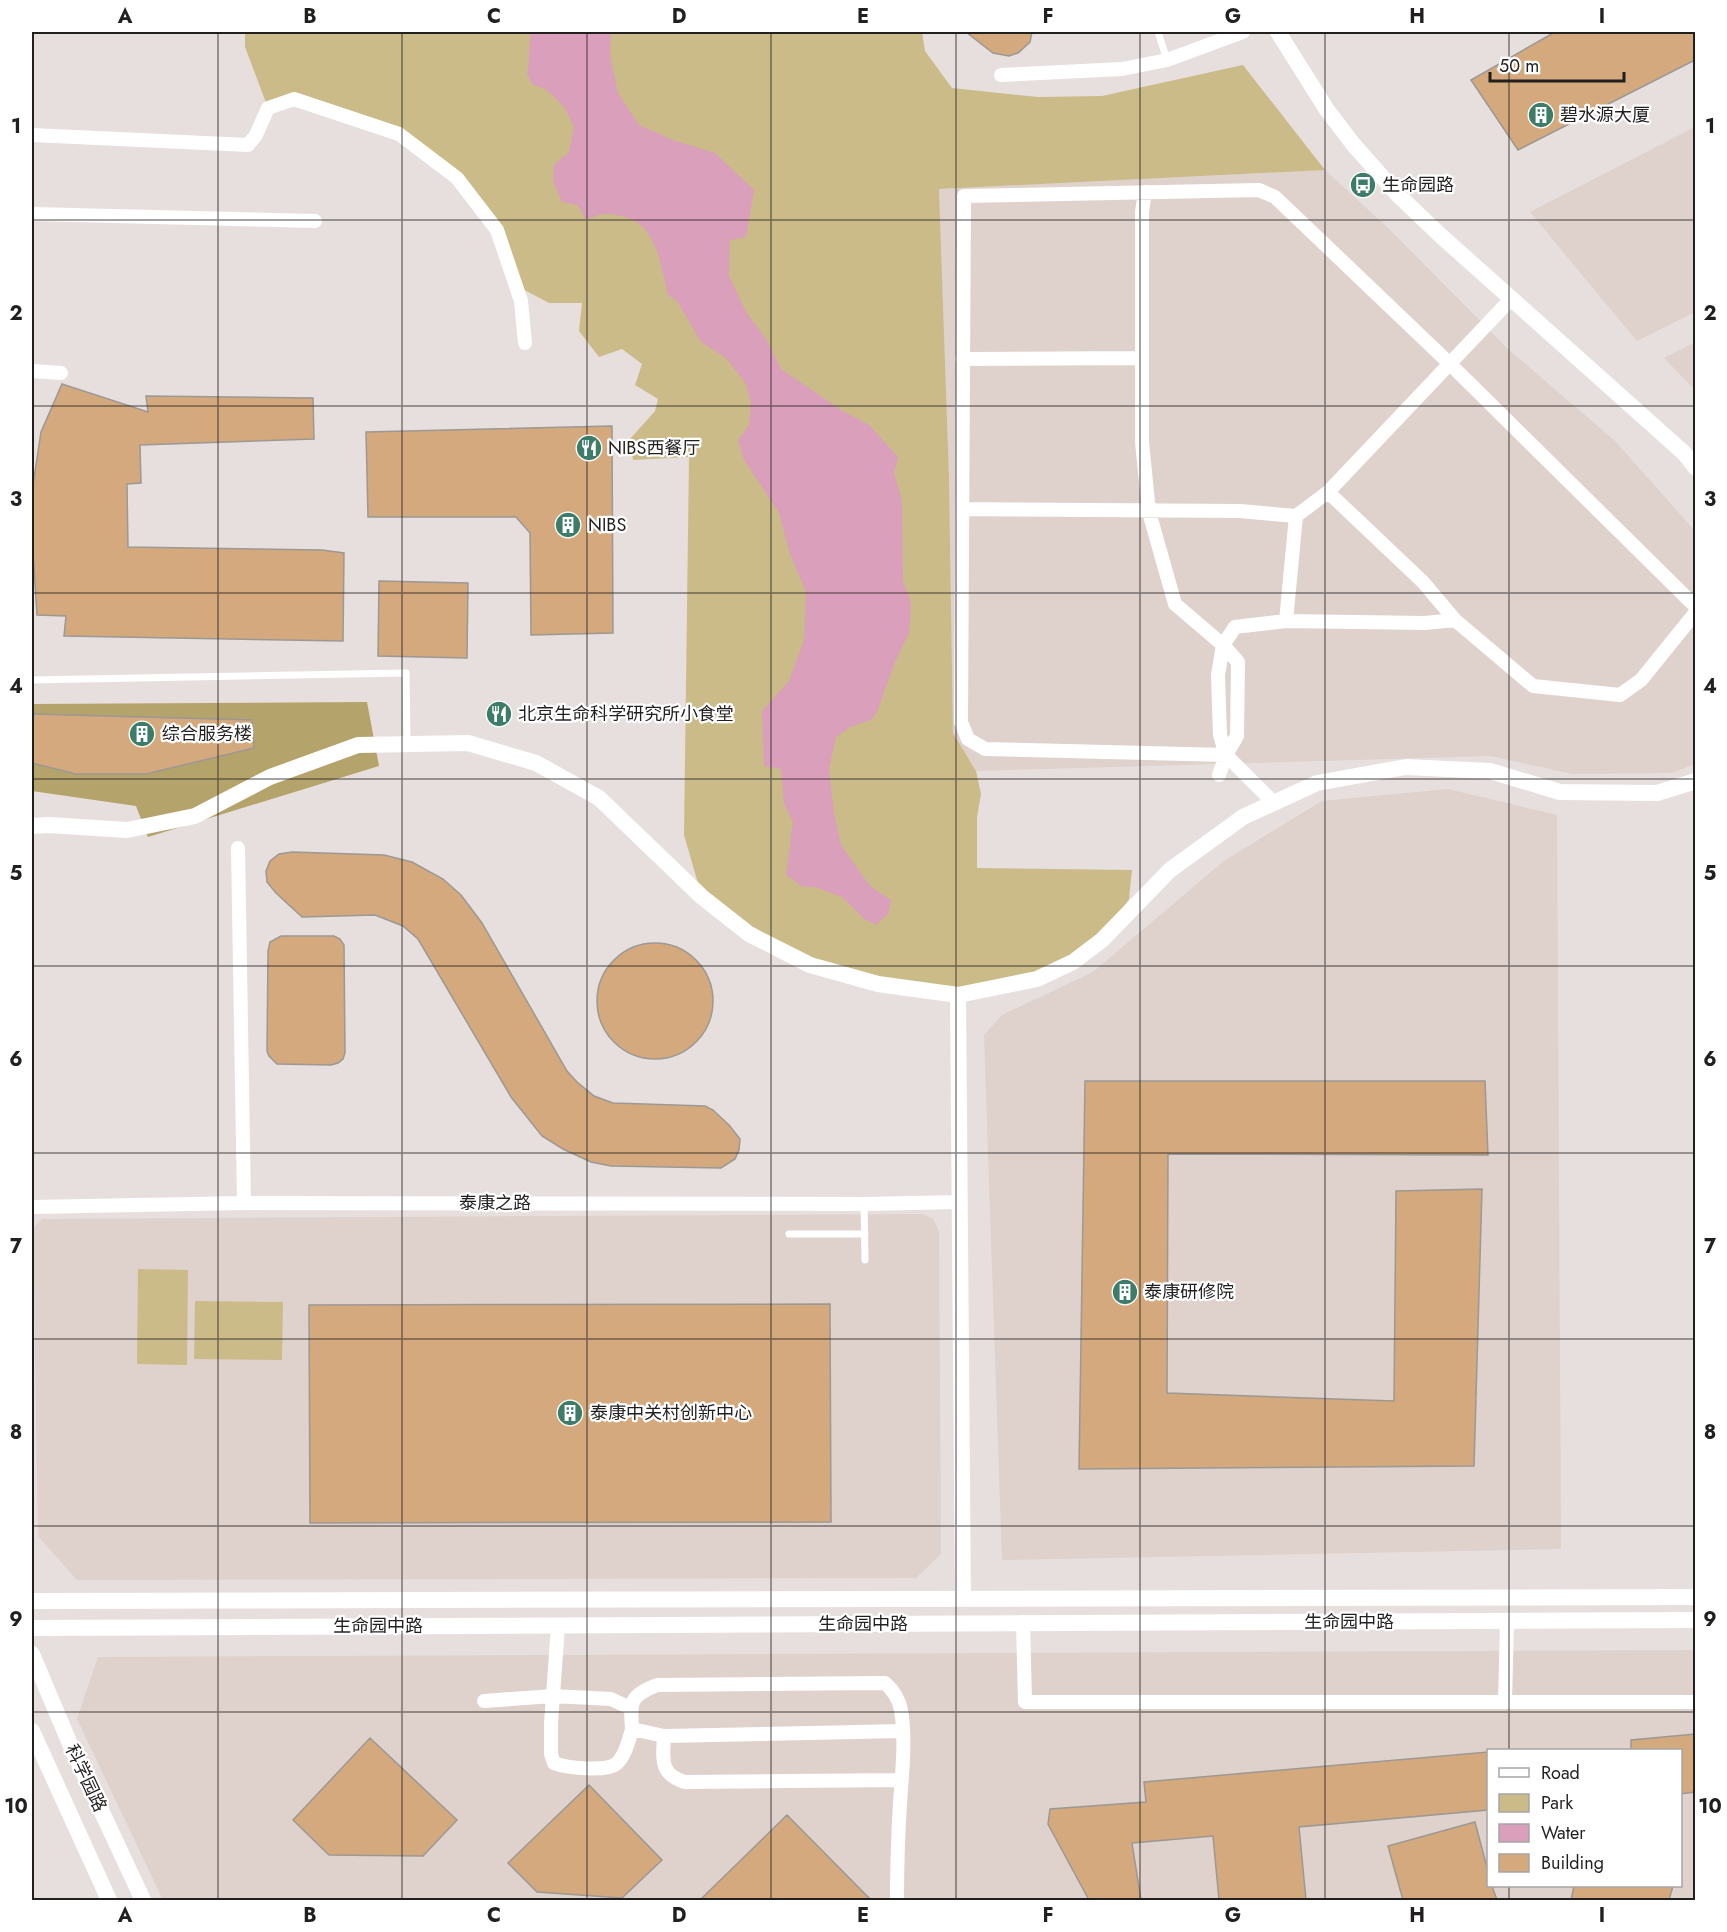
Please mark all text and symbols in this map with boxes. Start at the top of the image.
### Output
text: A [117,2,133,31]
text: B [303,2,317,31]
text: C [487,2,501,31]
text: D [672,2,686,31]
text: E [857,2,869,31]
text: F [1042,2,1054,31]
text: G [1225,2,1241,31]
text: H [1409,2,1425,31]
text: I [1599,2,1605,31]
scale bar [1490,45,1624,83]
text: 50 m [1499,53,1539,79]
building icon: 碧水源大厦 [1526,100,1556,130]
place label: 碧水源大厦 [1560,102,1650,128]
text: 1 [11,112,21,141]
text: 1 [1705,112,1715,141]
bus stop icon: 生命园路 [1348,170,1378,200]
place label: 生命园路 [1382,172,1454,198]
text: 2 [9,299,23,328]
text: 2 [1703,299,1717,328]
restaurant icon: NIBS西餐厅 [574,433,604,463]
place label: NIBS西餐厅 [608,435,700,461]
text: 3 [10,485,22,514]
text: 3 [1704,485,1716,514]
building icon: NIBS [553,510,583,540]
place label: NIBS [588,512,626,538]
text: 4 [9,672,23,701]
text: 4 [1703,672,1717,701]
restaurant icon: 北京生命科学研究所小食堂 [484,699,514,729]
place label: 北京生命科学研究所小食堂 [518,701,734,727]
building icon: 综合服务楼 [127,719,157,749]
place label: 综合服务楼 [162,721,252,747]
text: 5 [10,859,23,888]
text: 5 [1704,859,1717,888]
text: 6 [9,1045,23,1074]
text: 6 [1703,1045,1717,1074]
street label: 泰康之路 [459,1190,531,1216]
text: 7 [10,1232,23,1261]
text: 7 [1704,1232,1717,1261]
building icon: 泰康研修院 [1110,1277,1140,1307]
place label: 泰康研修院 [1144,1279,1234,1305]
building icon: 泰康中关村创新中心 [555,1398,585,1428]
place label: 泰康中关村创新中心 [590,1400,752,1426]
text: 8 [10,1418,22,1447]
text: 8 [1704,1418,1716,1447]
text: 9 [9,1605,23,1634]
text: 9 [1703,1605,1717,1634]
street label: 生命园中路 [1304,1609,1394,1635]
street label: 生命园中路 [818,1611,908,1637]
street label: 生命园中路 [333,1613,423,1639]
street label: 科学园路 [59,1740,113,1816]
legend [1487,1749,1682,1887]
text: Road [1541,1760,1580,1786]
text: Park [1541,1790,1573,1816]
text: 10 [4,1792,28,1821]
text: 10 [1698,1792,1722,1821]
text: Water [1541,1820,1586,1846]
text: Building [1541,1850,1604,1876]
text: A [117,1901,133,1930]
text: B [303,1901,317,1930]
text: C [487,1901,501,1930]
text: D [672,1901,686,1930]
text: E [857,1901,869,1930]
text: F [1042,1901,1054,1930]
text: G [1225,1901,1241,1930]
text: H [1409,1901,1425,1930]
text: I [1599,1901,1605,1930]

